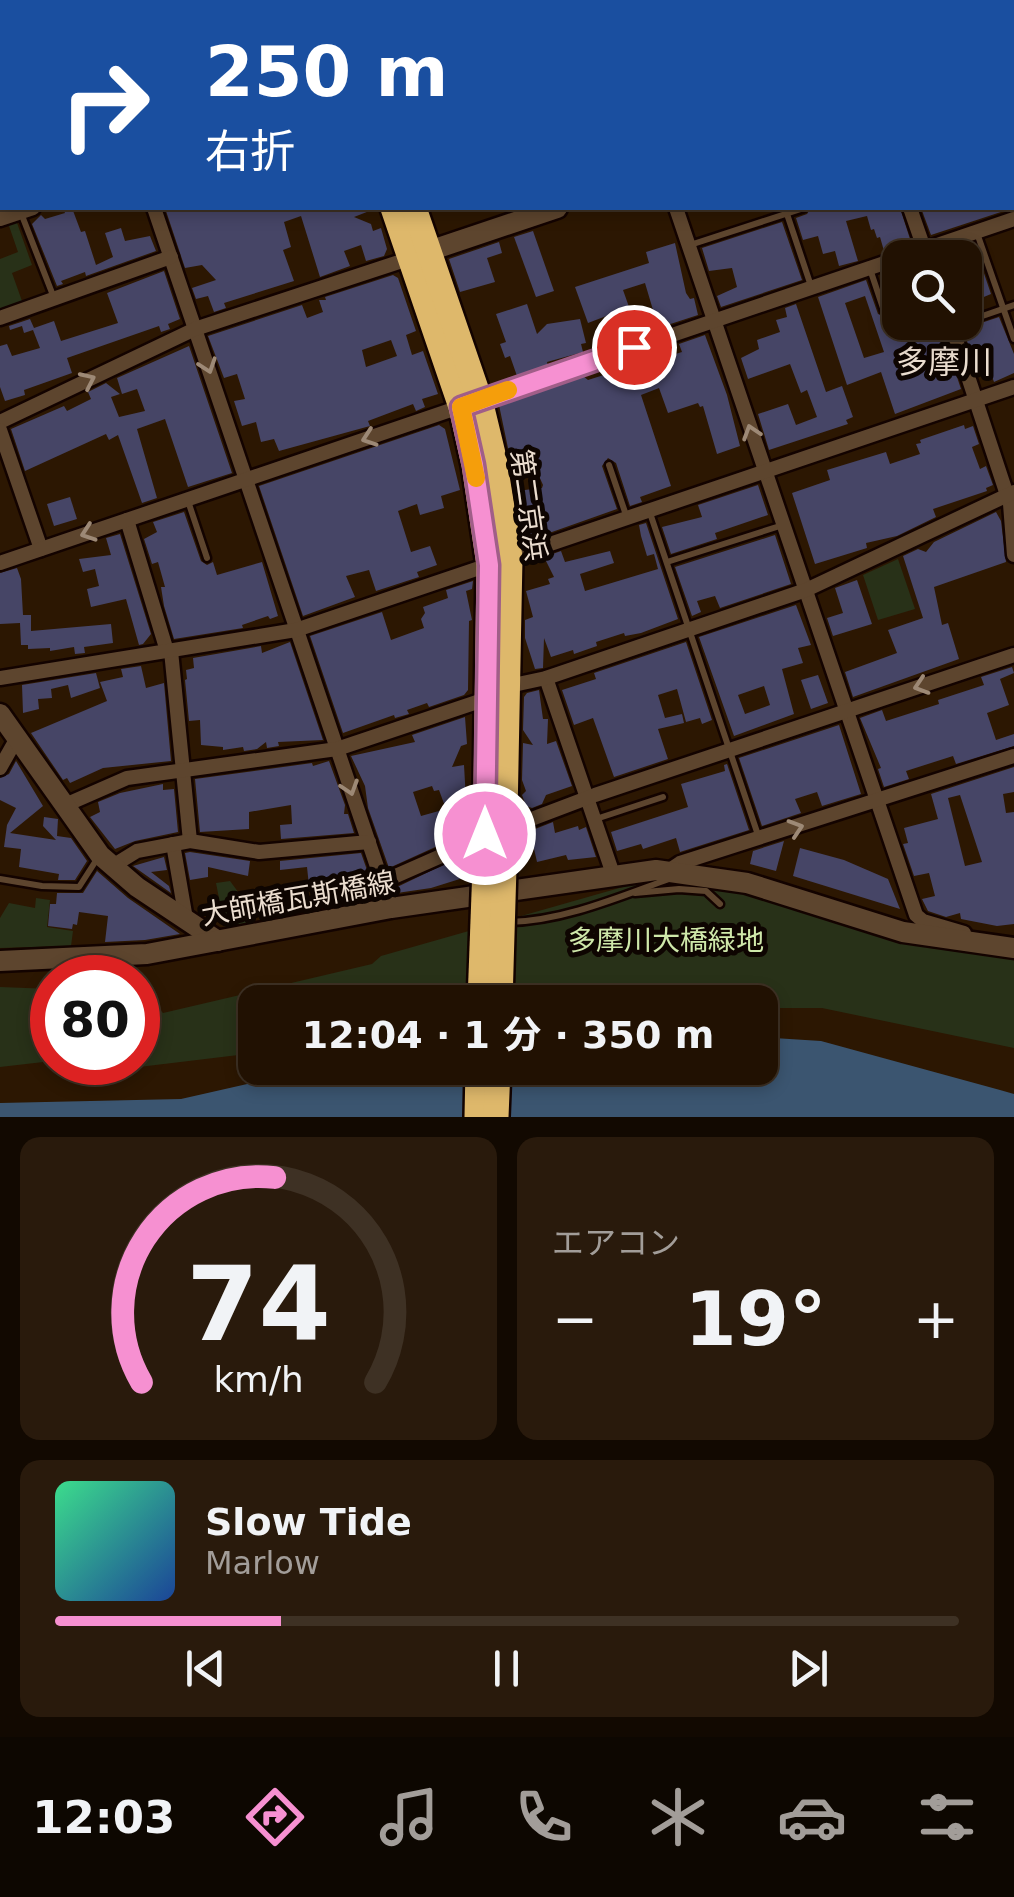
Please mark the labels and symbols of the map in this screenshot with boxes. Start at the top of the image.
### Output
pin [592,305,677,390]
district label: 多摩川 [896,343,992,381]
one-way arrow [197,357,217,374]
one-way arrow [78,372,96,392]
one-way arrow [743,424,763,441]
one-way arrow [361,426,378,447]
street label: 第二京浜 [504,447,553,563]
one-way arrow [80,521,97,542]
one-way arrow [914,674,931,694]
one-way arrow [339,779,359,796]
position arrow [433,782,537,886]
one-way arrow [787,819,804,839]
street label: 大師橋瓦斯橋線 [199,865,397,932]
park label: 多摩川大橋緑地 [568,924,764,957]
speed limit sign: 80 [30,955,160,1085]

